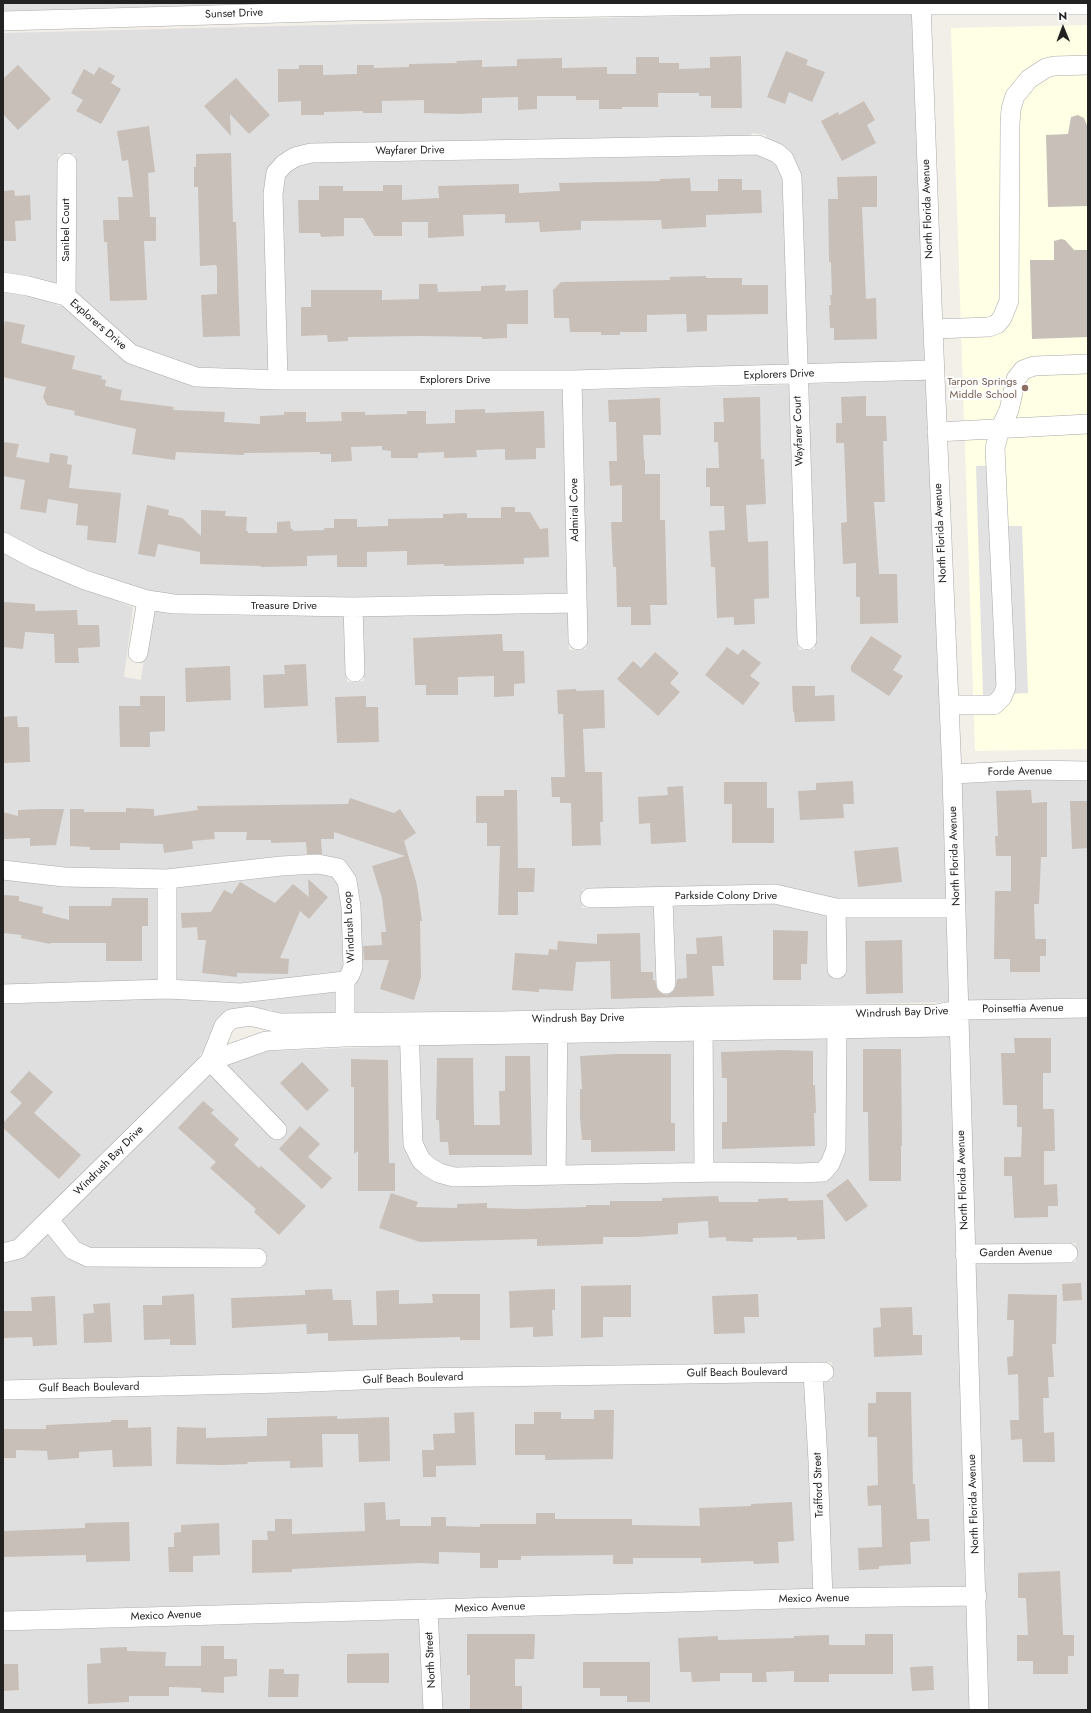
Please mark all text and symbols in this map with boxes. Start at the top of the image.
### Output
street label: Sunset Drive [205,6,263,22]
north arrow [1043,8,1083,48]
text: N [1058,8,1067,24]
street label: Wayfarer Drive [375,144,445,158]
street label: North Florida Avenue [920,159,936,259]
street label: Sanibel Court [59,198,73,262]
street label: Explorers Drive [67,297,129,353]
street label: Explorers Drive [743,367,815,383]
street label: Explorers Drive [420,373,490,387]
place label: Tarpon Springs Middle School [947,375,1017,401]
marker: Tarpon Springs Middle School [1020,383,1030,393]
street label: Wayfarer Court [791,396,807,466]
street label: Admiral Cove [568,478,582,542]
street label: North Florida Avenue [932,483,950,583]
street label: Treasure Drive [251,599,317,613]
street label: Forde Avenue [988,765,1052,779]
street label: North Florida Avenue [947,806,963,906]
street label: Parkside Colony Drive [675,889,777,903]
street label: Windrush Loop [342,891,358,963]
street label: Poinsettia Avenue [982,1002,1064,1016]
street label: Windrush Bay Drive [855,1005,949,1021]
street label: Windrush Bay Drive [531,1012,625,1026]
street label: Windrush Bay Drive [72,1124,146,1198]
street label: North Florida Avenue [955,1130,971,1230]
street label: Garden Avenue [979,1246,1053,1260]
street label: Gulf Beach Boulevard [686,1366,788,1380]
street label: Gulf Beach Boulevard [362,1371,464,1387]
street label: Gulf Beach Boulevard [38,1381,140,1395]
street label: Trafford Street [811,1452,827,1518]
street label: North Florida Avenue [966,1454,982,1554]
street label: Mexico Avenue [779,1592,849,1606]
street label: Mexico Avenue [454,1600,526,1616]
street label: Mexico Avenue [130,1608,202,1624]
street label: North Street [423,1632,439,1688]

